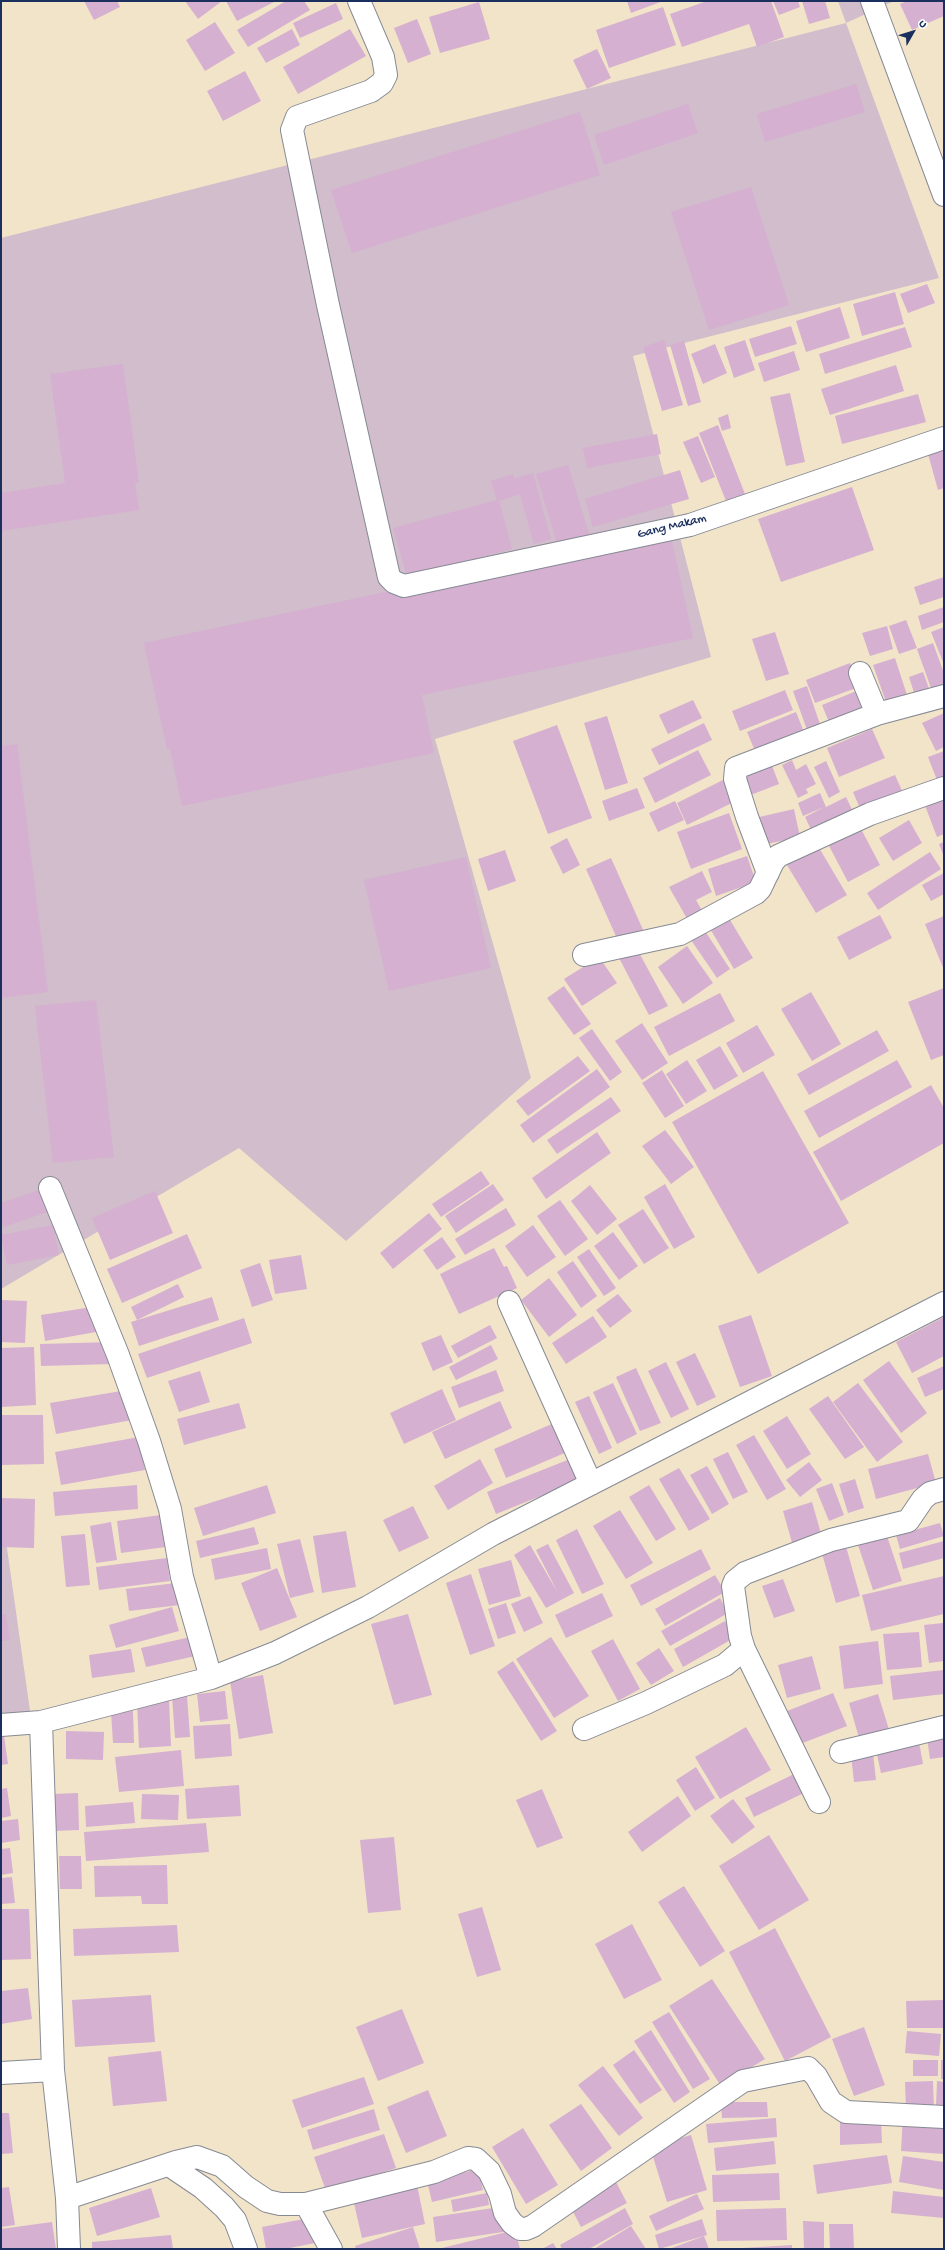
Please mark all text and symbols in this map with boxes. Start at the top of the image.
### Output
north arrow [893,12,933,52]
text: U [916,18,929,31]
street label: Gang Makam [636,511,708,543]

